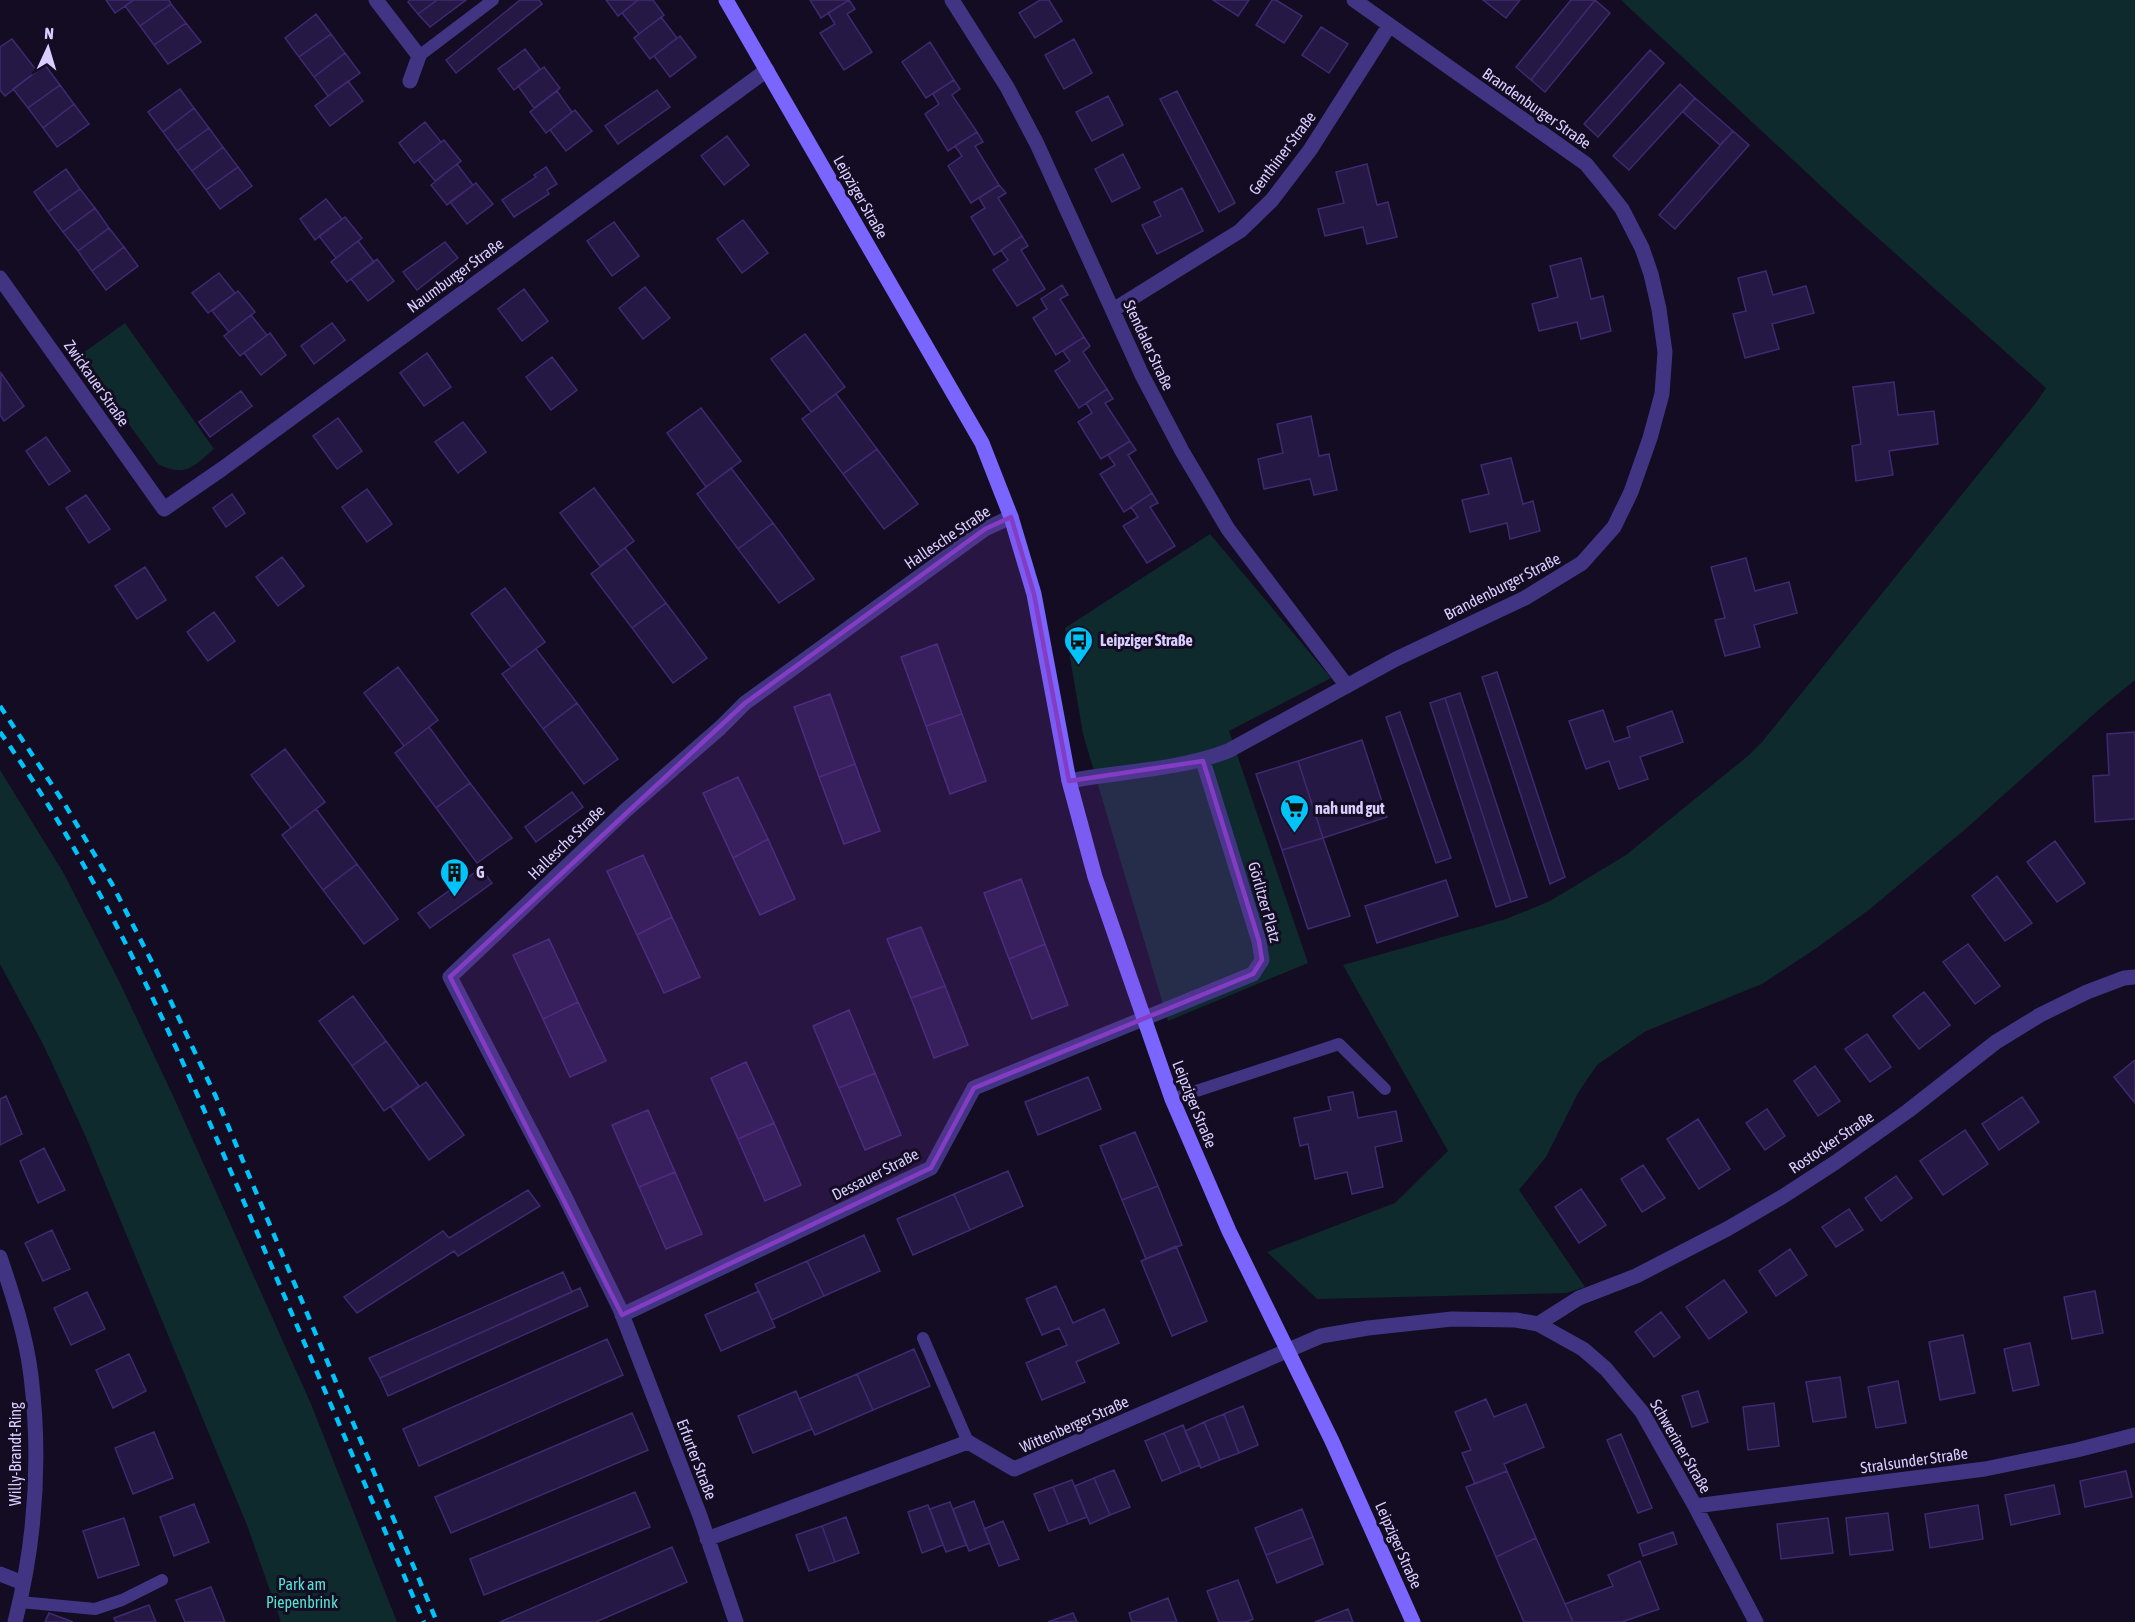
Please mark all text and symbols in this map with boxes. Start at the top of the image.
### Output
north arrow [18,18,78,78]
text: N [44,24,54,42]
street label: Brandenburger Straße [1479,64,1595,153]
street label: Genthiner Straße [1245,108,1319,198]
street label: Leipziger Straße [829,152,892,242]
street label: Naumburger Straße [403,234,507,317]
street label: Stendaler Straße [1120,297,1178,393]
street label: Zwickauer Straße [61,337,133,429]
street label: Hallesche Straße [901,502,993,572]
street label: Brandenburger Straße [1441,549,1564,624]
bus stop icon: Leipziger Straße [1063,624,1095,666]
place label: Leipziger Straße [1100,631,1193,649]
supermarket icon: nah und gut [1278,792,1310,834]
place label: nah und gut [1315,799,1385,817]
street label: Hallesche Straße [524,801,608,883]
building icon: G [439,856,471,898]
street label: Görlitzer Platz [1245,860,1285,945]
place label: G [476,863,485,881]
street label: Leipziger Straße [1168,1058,1221,1151]
street label: Rostocker Straße [1785,1107,1877,1177]
street label: Dessauer Straße [829,1144,921,1204]
street label: Wittenberger Straße [1017,1392,1132,1457]
street label: Schweriner Straße [1647,1396,1715,1496]
street label: Willy-Brandt-Ring [6,1402,25,1506]
street label: Erfurter Straße [673,1416,721,1502]
street label: Stralsunder Straße [1859,1444,1969,1476]
street label: Leipziger Straße [1371,1499,1426,1591]
park label: Park am Piepenbrink [266,1575,338,1612]

